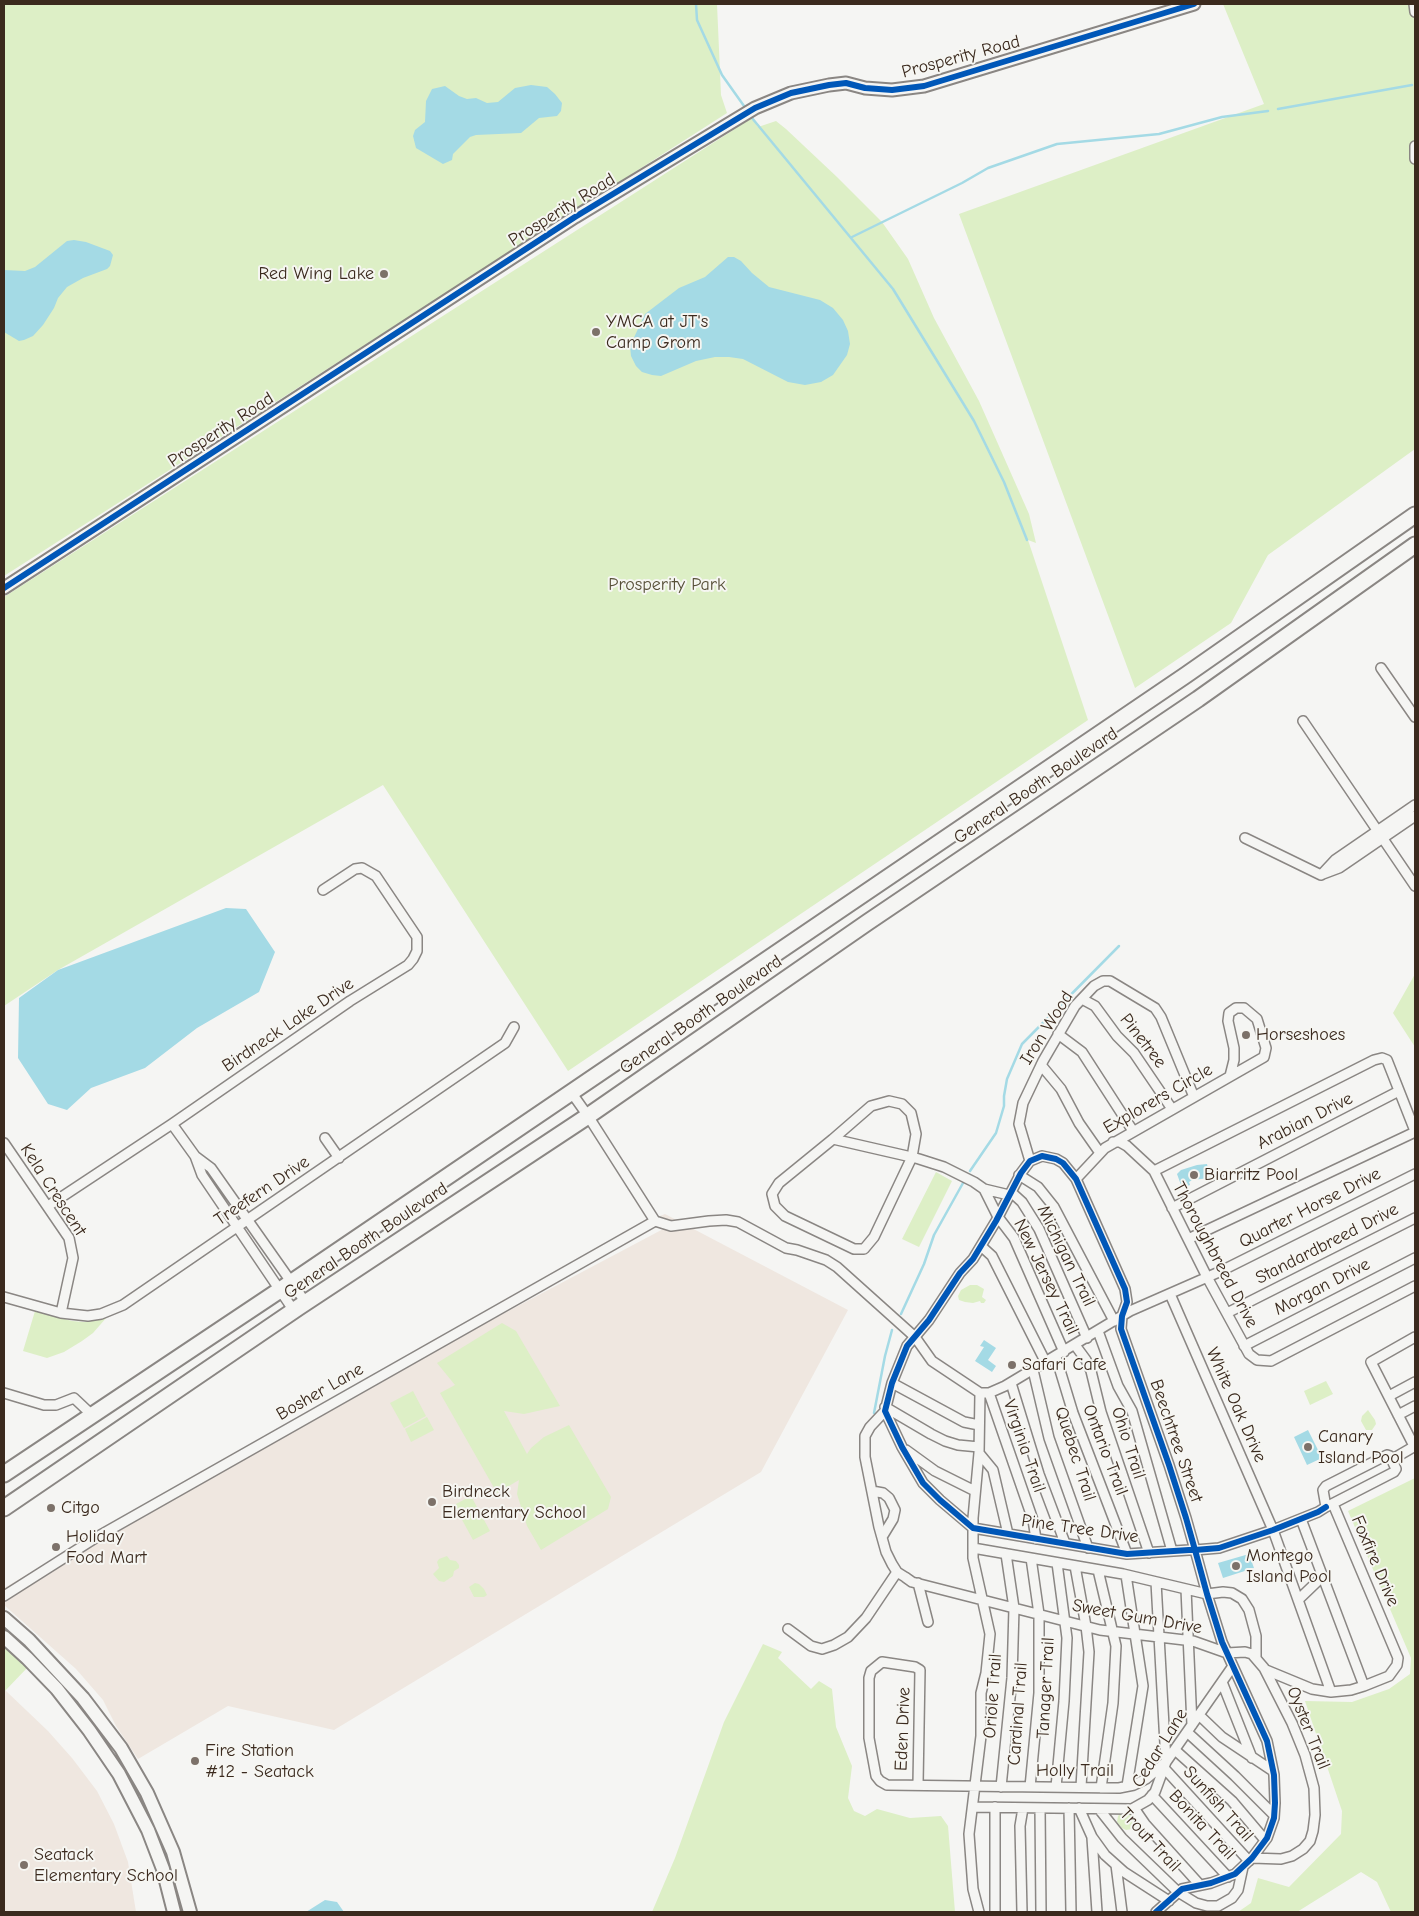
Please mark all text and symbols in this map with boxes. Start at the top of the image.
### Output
street label: Prosperity Road [899,31,1023,83]
street label: Prosperity Road [505,169,619,251]
place label: Red Wing Lake [258,263,374,285]
marker: Red Wing Lake [378,268,390,280]
place label: YMCA at JT's Camp Grom [606,311,708,354]
marker: YMCA at JT's Camp Grom [590,326,602,338]
street label: Prosperity Road [164,388,278,472]
park label: Prosperity Park [608,574,726,596]
street label: General Booth Boulevard [950,723,1122,849]
street label: General Booth Boulevard [616,951,786,1079]
street label: Birdneck Lake Drive [218,973,358,1077]
street label: Iron Wood [1016,987,1078,1069]
street label: Pinetree [1115,1009,1171,1073]
place label: Horseshoes [1256,1024,1345,1046]
marker: Horseshoes [1240,1029,1252,1041]
street label: Explorers Circle [1100,1059,1216,1139]
street label: Arabian Drive [1254,1088,1356,1154]
street label: Kela Crescent [15,1140,91,1240]
street label: Treefern Drive [210,1151,314,1231]
street label: Quarter Horse Drive [1236,1163,1384,1253]
place label: Biarritz Pool [1204,1164,1298,1186]
marker: Biarritz Pool [1188,1169,1200,1181]
street label: General Booth Boulevard [280,1178,452,1304]
street label: Thoroughbreed Drive [1167,1178,1263,1332]
street label: Standardbreed Drive [1252,1199,1402,1289]
street label: Michigan Trail [1032,1202,1100,1310]
street label: New Jersey Trail [1009,1216,1083,1338]
street label: Morgan Drive [1270,1254,1374,1320]
street label: White Oak Drive [1201,1344,1271,1466]
place label: Safari Cafe [1022,1354,1107,1376]
street label: Bosher Lane [273,1358,367,1426]
marker: Safari Cafe [1006,1359,1018,1371]
street label: Beechtree Street [1145,1377,1207,1505]
street label: Virginia Trail [998,1397,1050,1495]
street label: Ontario Trail [1078,1401,1132,1499]
street label: Quebec Trail [1050,1404,1100,1504]
street label: Ohio Trail [1106,1404,1150,1482]
place label: Canary Island Pool [1318,1426,1404,1468]
marker: Canary Island Pool [1302,1441,1314,1453]
place label: Birdneck Elementary School [442,1481,586,1524]
marker: Birdneck Elementary School [426,1496,438,1508]
place label: Citgo [61,1497,100,1519]
marker: Citgo [45,1502,57,1514]
street label: Pine Tree Drive [1020,1510,1140,1548]
street label: Foxfire Drive [1346,1512,1404,1610]
place label: Holiday Food Mart [66,1526,147,1568]
marker: Holiday Food Mart [50,1541,62,1553]
place label: Montego Island Pool [1246,1545,1332,1588]
marker: Montego Island Pool [1230,1560,1242,1572]
street label: Sweet Gum Drive [1070,1595,1204,1639]
street label: Tanager Trail [1033,1637,1059,1739]
street label: Oriole Trail [979,1653,1007,1739]
street label: Cardinal Trail [1004,1662,1032,1766]
street label: Oyster Trail [1282,1683,1334,1773]
street label: Eden Drive [891,1687,915,1771]
street label: Cedar Lane [1127,1705,1193,1791]
place label: Fire Station #12 - Seatack [205,1740,314,1782]
marker: Fire Station #12 - Seatack [189,1755,201,1767]
street label: Holly Trail [1036,1760,1114,1782]
street label: Sunfish Trail [1178,1762,1258,1846]
street label: Bonita Trail [1164,1785,1240,1865]
street label: Trout Trail [1115,1804,1185,1876]
place label: Seatack Elementary School [34,1844,178,1886]
marker: Seatack Elementary School [18,1859,30,1871]

